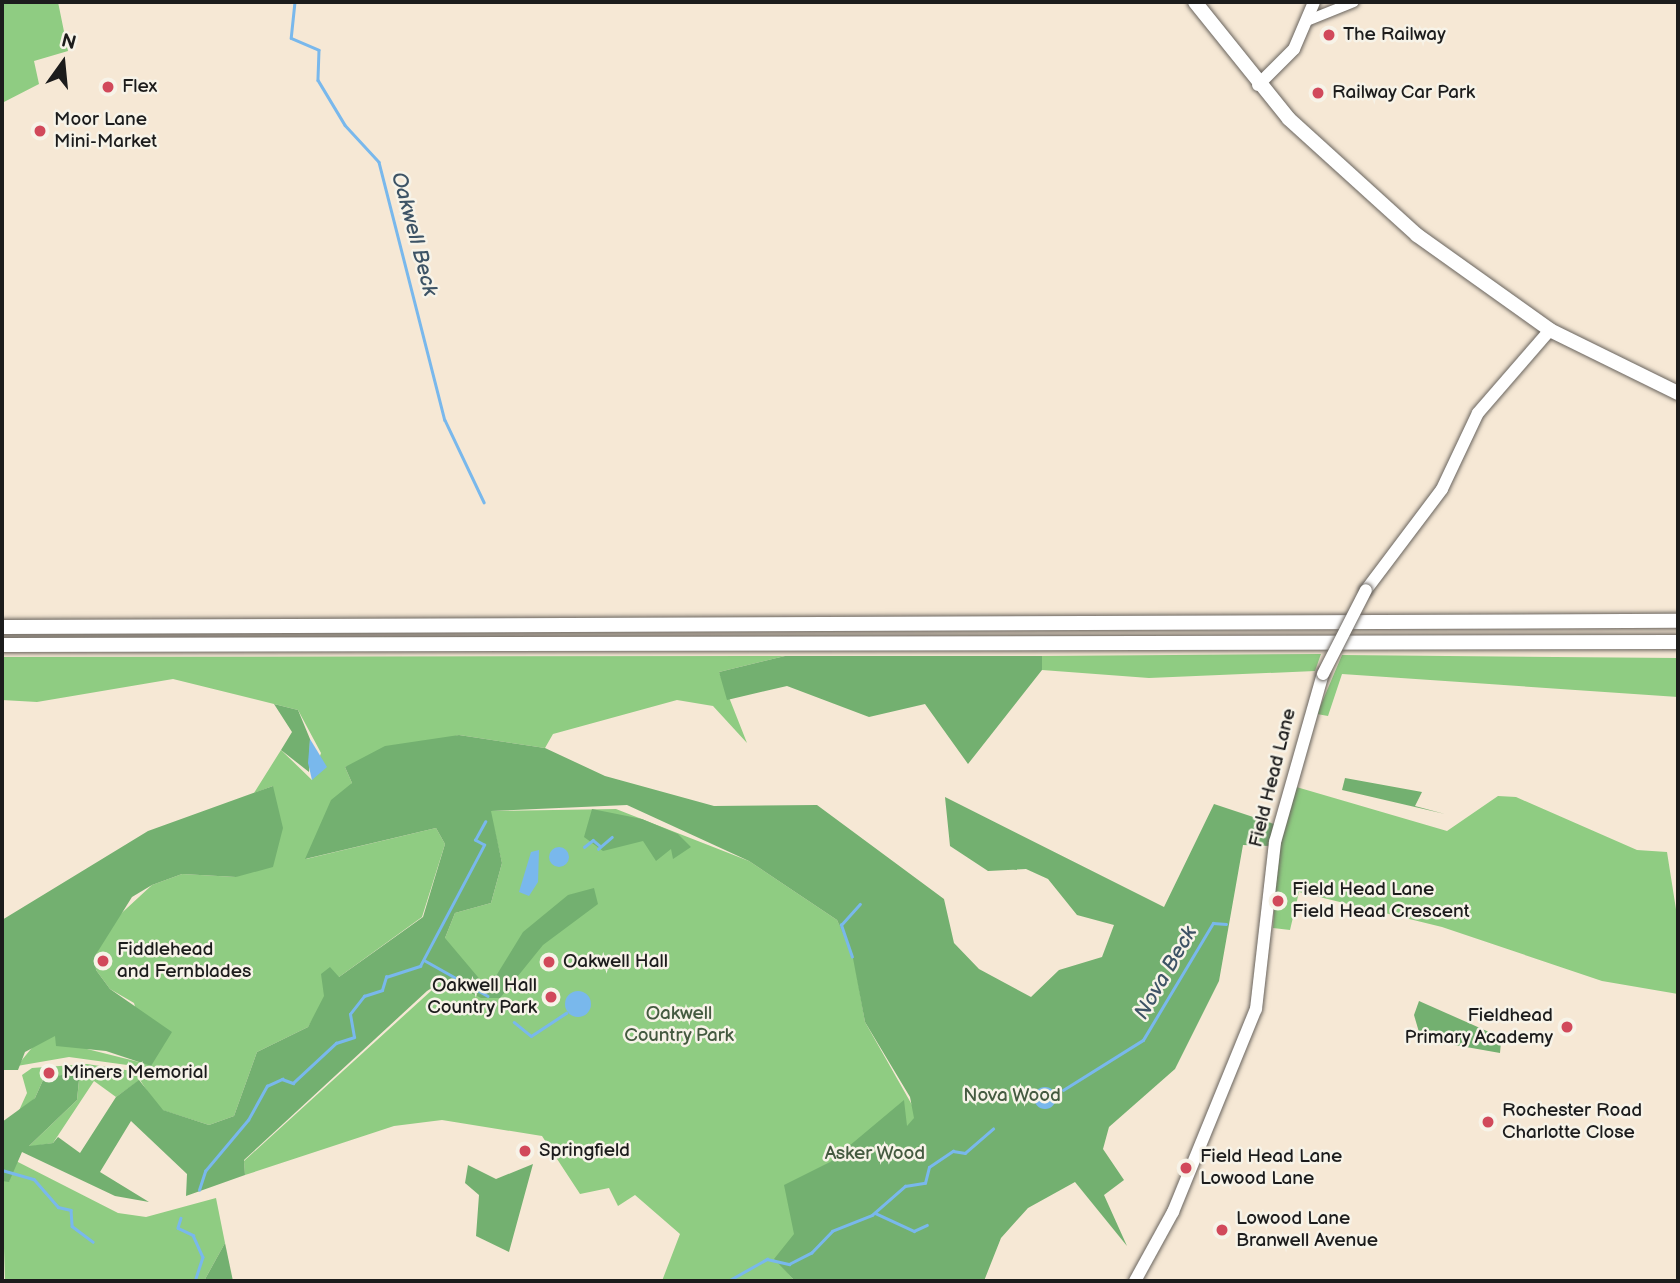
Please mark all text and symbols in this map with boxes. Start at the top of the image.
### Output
place label: The Railway [1343,24,1446,46]
marker: The Railway [1321,27,1337,43]
north arrow [28,28,98,98]
text: N [59,29,78,55]
place label: Flex [122,76,157,98]
marker: Flex [100,79,116,95]
place label: Railway Car Park [1332,82,1476,104]
marker: Railway Car Park [1310,85,1326,101]
place label: Moor Lane Mini-Market [54,109,157,153]
marker: Moor Lane Mini-Market [32,123,48,139]
water label: Oakwell Beck [385,169,443,299]
street label: Field Head Lane [1245,706,1301,850]
place label: Field Head Lane Field Head Crescent [1292,879,1470,923]
marker: Field Head Lane Field Head Crescent [1270,893,1286,909]
water label: Nova Beck [1129,922,1203,1024]
place label: Fiddlehead and Fernblades [117,939,251,983]
place label: Oakwell Hall [563,951,668,973]
marker: Fiddlehead and Fernblades [95,953,111,969]
marker: Oakwell Hall [541,954,557,970]
place label: Oakwell Hall Country Park [426,975,537,1019]
marker: Oakwell Hall Country Park [543,989,559,1005]
park label: Oakwell Country Park [624,1003,734,1047]
place label: Fieldhead Primary Academy [1403,1005,1553,1049]
marker: Fieldhead Primary Academy [1559,1019,1575,1035]
place label: Miners Memorial [63,1062,208,1084]
marker: Miners Memorial [41,1065,57,1081]
park label: Nova Wood [963,1085,1061,1107]
place label: Rochester Road Charlotte Close [1502,1100,1642,1144]
marker: Rochester Road Charlotte Close [1480,1114,1496,1130]
place label: Springfield [539,1140,630,1162]
marker: Springfield [517,1143,533,1159]
park label: Asker Wood [824,1143,926,1165]
place label: Field Head Lane Lowood Lane [1200,1146,1342,1190]
marker: Field Head Lane Lowood Lane [1178,1160,1194,1176]
place label: Lowood Lane Branwell Avenue [1236,1208,1378,1252]
marker: Lowood Lane Branwell Avenue [1214,1222,1230,1238]

